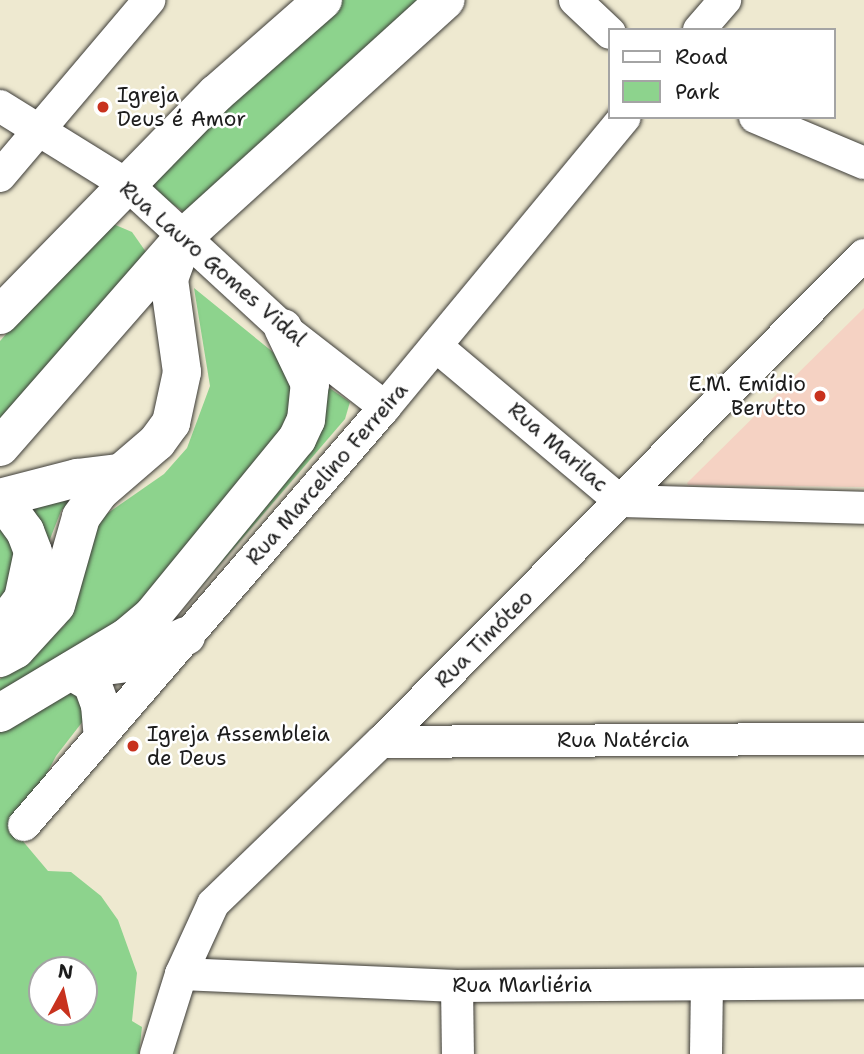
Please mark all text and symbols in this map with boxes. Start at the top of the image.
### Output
legend [608,28,836,119]
text: Road [675,43,728,71]
text: Park [675,78,720,106]
place label: Igreja Deus é Amor [117,82,246,132]
marker: Igreja Deus é Amor [95,99,111,115]
street label: Rua Lauro Gomes Vidal [114,176,312,352]
place label: E.M. Emídio Berutto [688,371,806,421]
street label: Rua Marcelino Ferreira [241,378,413,570]
marker: E.M. Emídio Berutto [812,388,828,404]
street label: Rua Marilac [503,397,613,497]
street label: Rua Timóteo [430,585,538,693]
place label: Igreja Assembleia de Deus [147,721,330,771]
street label: Rua Natércia [557,727,689,753]
marker: Igreja Assembleia de Deus [125,738,141,754]
north arrow [28,956,98,1026]
text: N [57,958,75,985]
street label: Rua Marliéria [452,972,592,998]

